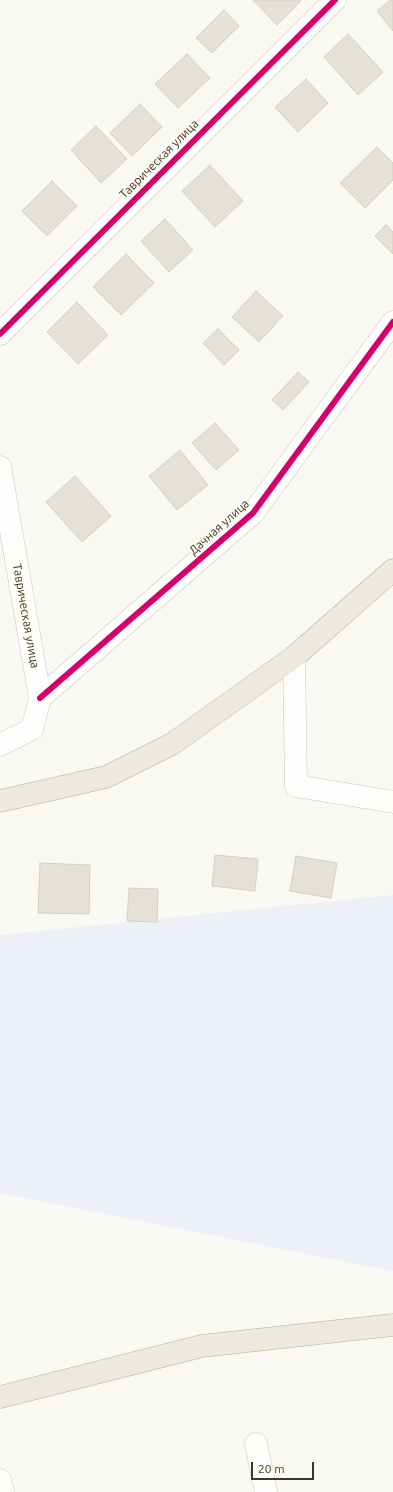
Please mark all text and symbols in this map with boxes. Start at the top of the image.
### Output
street label: Таврическая улица [116,116,202,202]
street label: Дачная улица [186,496,252,558]
street label: Таврическая улица [10,563,42,669]
scale bar [253,1454,316,1480]
text: 20 m [258,1462,285,1475]

